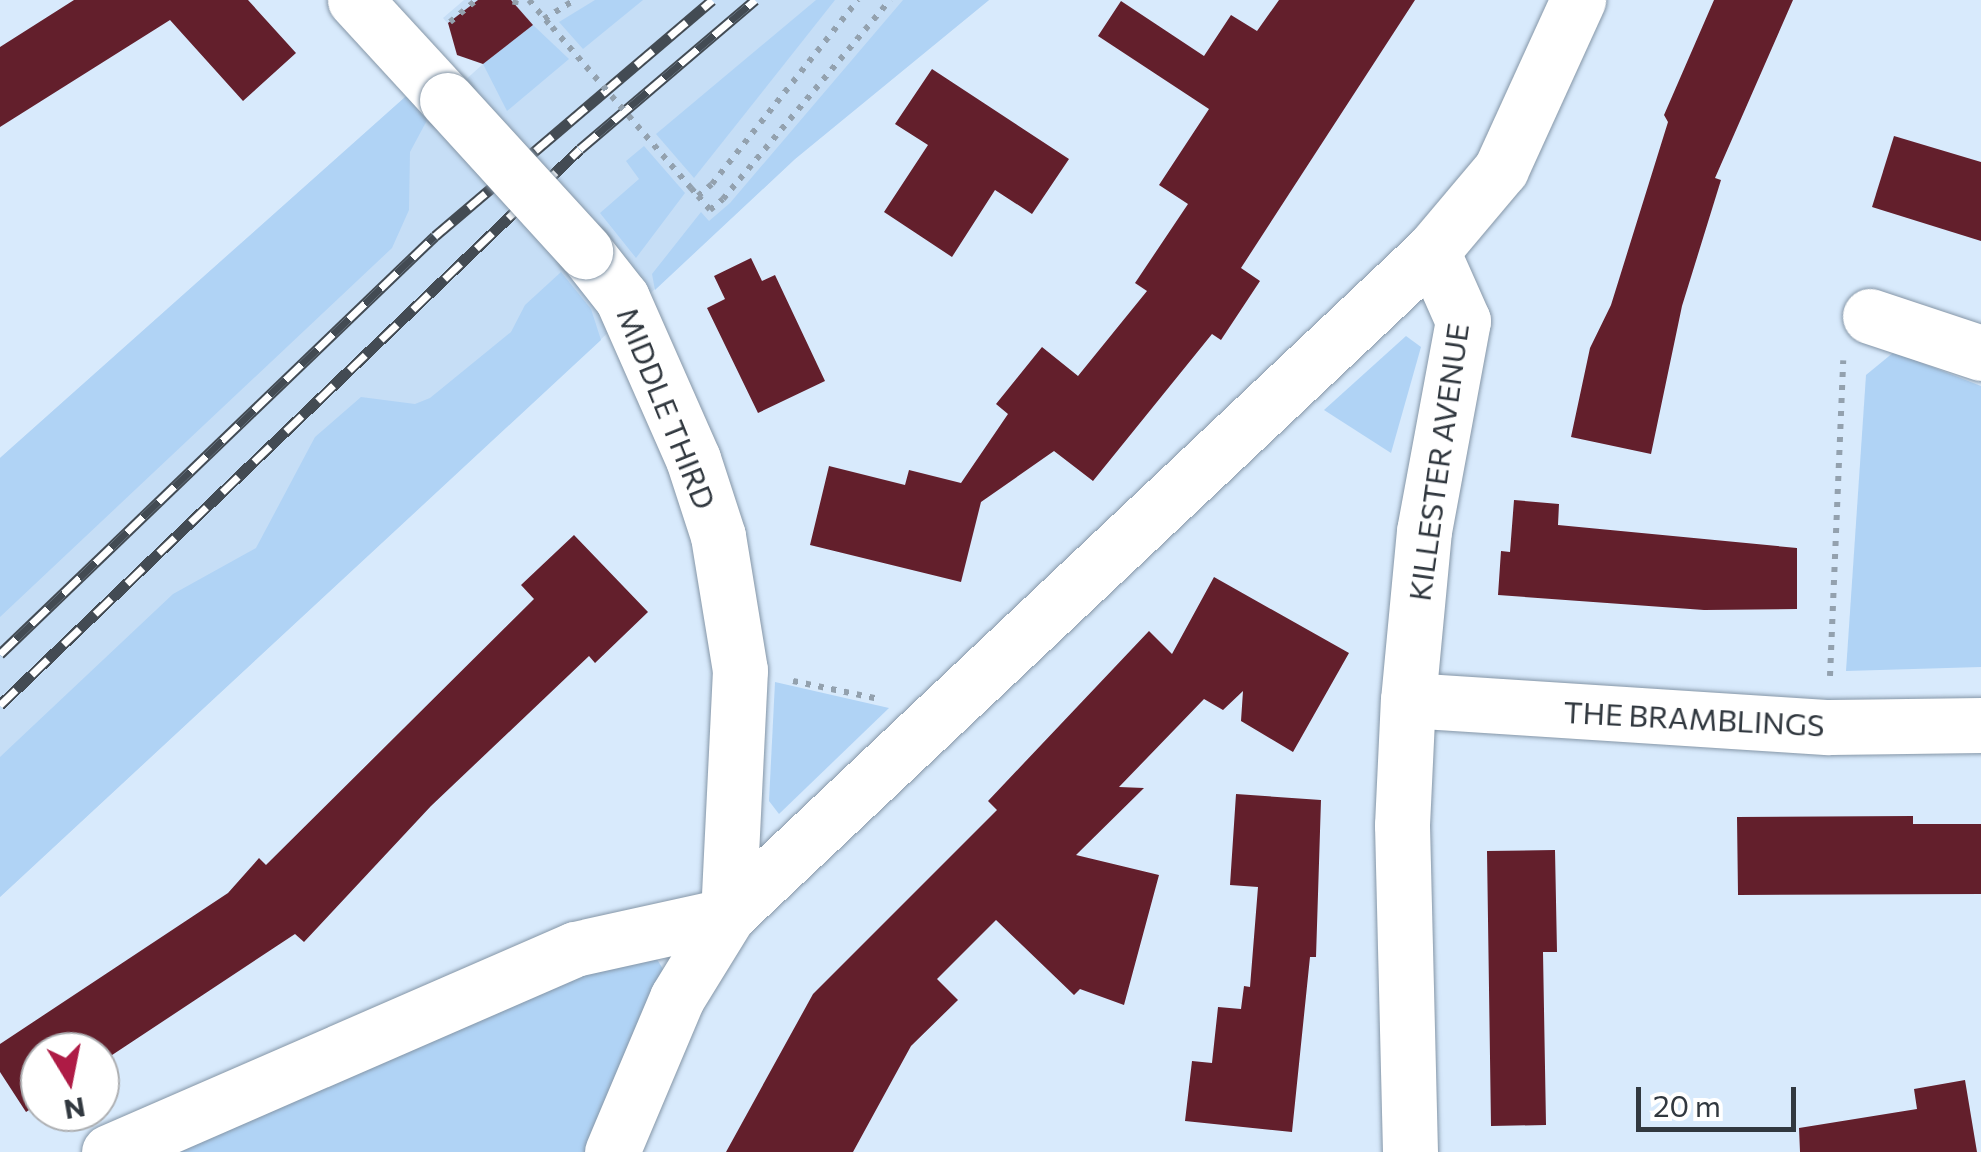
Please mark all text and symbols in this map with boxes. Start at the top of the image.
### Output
street label: MIDDLE THIRD [610,302,724,514]
street label: KILLESTER AVENUE [1401,321,1475,603]
street label: THE BRAMBLINGS [1563,693,1825,743]
north arrow [20,1032,120,1132]
scale bar [1641,1067,1801,1129]
text: 20 m [1653,1086,1721,1123]
text: N [62,1091,88,1128]

